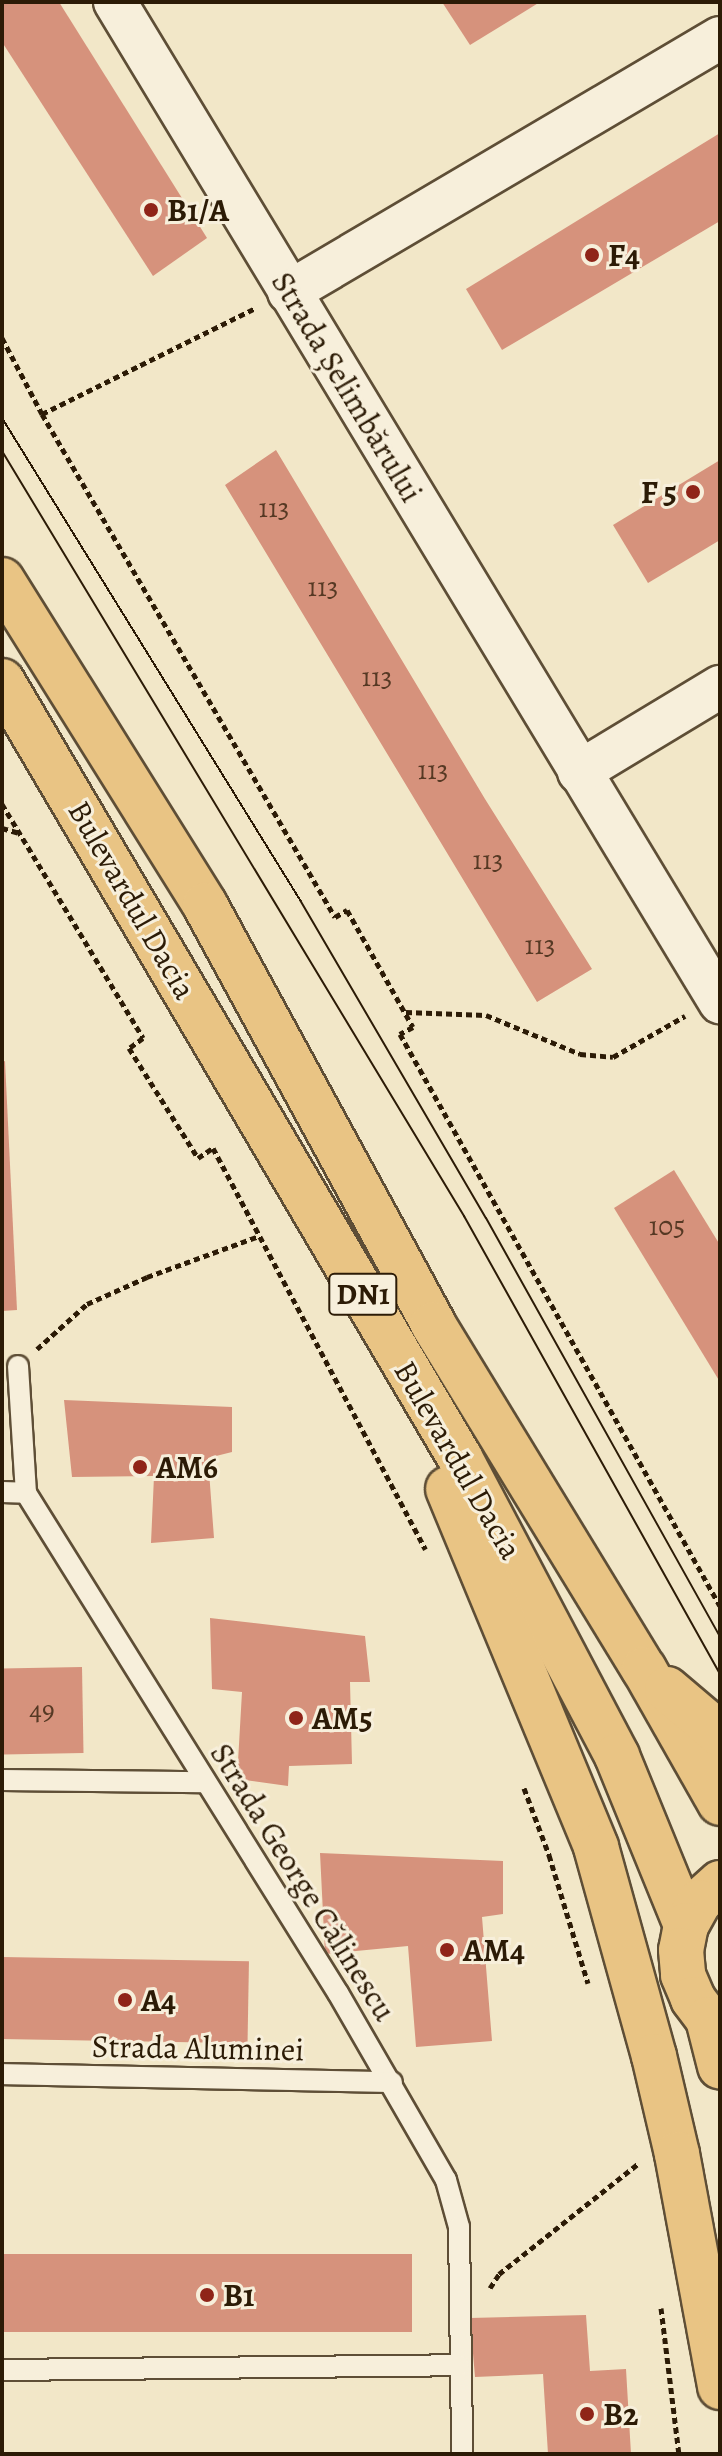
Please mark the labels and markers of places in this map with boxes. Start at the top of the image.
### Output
place label: B1/A [167,191,229,229]
marker: B1/A [142,201,160,219]
place label: F4 [608,236,640,274]
marker: F4 [583,246,601,264]
place label: F 5 [641,473,677,511]
marker: F 5 [684,483,702,501]
place label: AM6 [156,1448,218,1486]
marker: AM6 [131,1458,149,1476]
place label: AM5 [312,1699,373,1737]
marker: AM5 [287,1709,305,1727]
place label: AM4 [463,1931,525,1969]
marker: AM4 [438,1941,456,1959]
place label: A4 [141,1981,176,2019]
marker: A4 [116,1991,134,2009]
place label: B1 [223,2276,255,2314]
marker: B1 [198,2286,216,2304]
place label: B2 [603,2395,639,2433]
marker: B2 [578,2405,596,2423]

